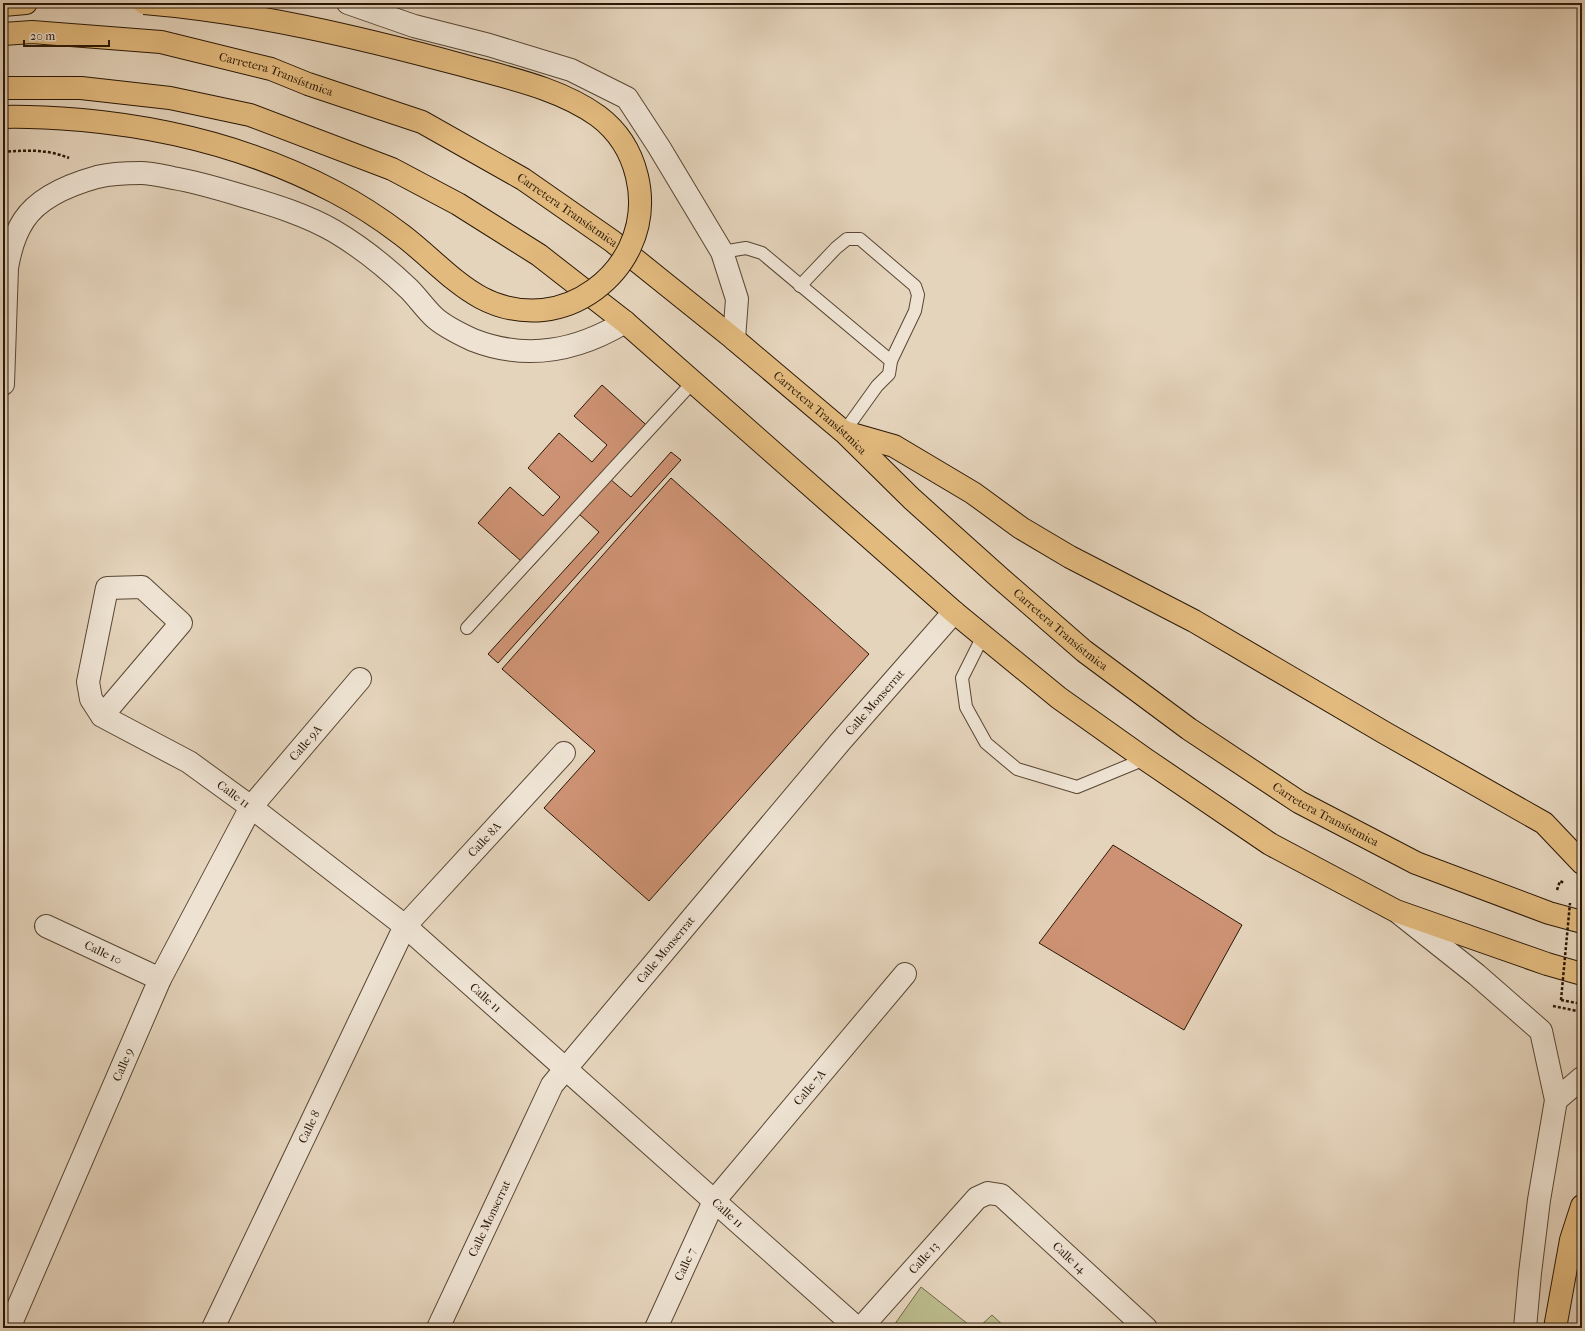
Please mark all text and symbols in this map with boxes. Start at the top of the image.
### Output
scale bar [24,22,109,48]
text: 20 m [30,29,55,43]
street label: Carretera Transístmica [218,49,335,99]
street label: Carretera Transístmica [515,170,621,250]
street label: Carretera Transístmica [770,368,870,458]
street label: Carretera Transístmica [1010,586,1111,673]
street label: Calle Monserrat [842,666,908,738]
street label: Calle 9A [286,722,325,764]
street label: Calle 11 [214,778,253,811]
street label: Carretera Transístmica [1270,779,1382,850]
street label: Calle 8A [465,819,504,860]
street label: Calle Monserrat [634,913,698,986]
street label: Calle 10 [82,938,124,967]
street label: Calle 11 [467,980,504,1015]
street label: Calle 9 [110,1046,136,1083]
street label: Calle 7A [791,1067,829,1108]
street label: Calle 8 [295,1108,323,1145]
street label: Calle Monserrat [465,1177,514,1259]
street label: Calle 11 [709,1195,746,1231]
street label: Calle 13 [906,1239,941,1277]
street label: Calle 14 [1050,1239,1089,1277]
street label: Calle 7 [672,1246,699,1283]

